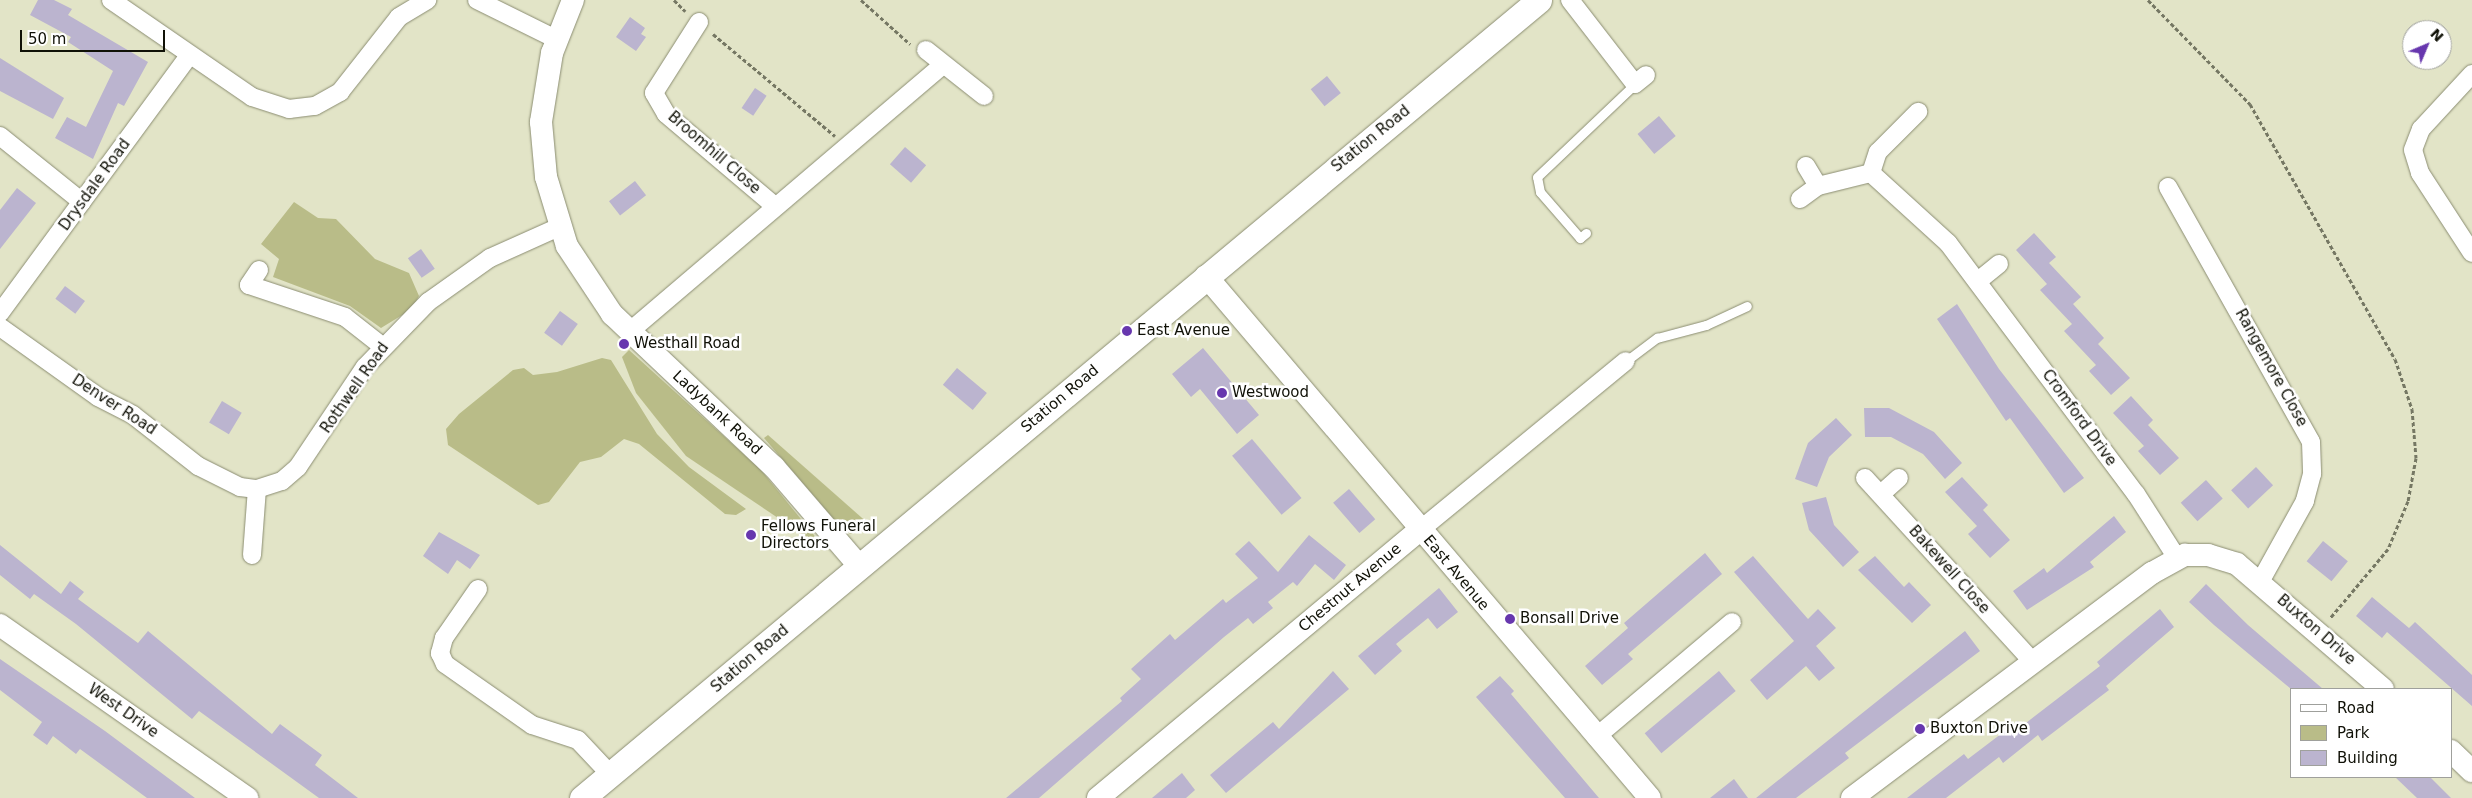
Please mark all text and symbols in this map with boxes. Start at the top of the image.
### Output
scale bar [22,20,168,52]
north arrow [2402,20,2452,70]
text: N [2427,25,2447,45]
text: 50 m [28,30,66,48]
street label: Station Road [1328,102,1414,176]
street label: Broomhill Close [664,108,764,198]
street label: Drysdale Road [56,136,134,234]
street label: Rangemore Close [2231,306,2311,430]
place label: East Avenue [1137,322,1230,340]
marker: East Avenue [1121,325,1133,337]
place label: Westhall Road [634,335,740,353]
marker: Westhall Road [618,338,630,350]
street label: Rothwell Road [317,339,393,437]
street label: Station Road [1018,361,1102,437]
street label: Cromford Drive [2038,366,2120,470]
street label: Ladybank Road [669,367,765,459]
street label: Denver Road [68,371,160,439]
place label: Westwood [1232,384,1309,402]
marker: Westwood [1216,387,1228,399]
place label: Fellows Funeral Directors [761,517,876,552]
street label: Bakewell Close [1905,522,1993,618]
marker: Fellows Funeral Directors [745,529,757,541]
street label: East Avenue [1419,532,1493,614]
street label: Chestnut Avenue [1295,540,1405,636]
street label: Buxton Drive [2273,591,2359,669]
place label: Bonsall Drive [1520,610,1619,628]
marker: Bonsall Drive [1504,613,1516,625]
street label: Station Road [708,621,792,697]
street label: West Drive [84,680,162,742]
legend [2290,688,2452,778]
text: Road [2337,699,2375,717]
place label: Buxton Drive [1930,720,2028,738]
marker: Buxton Drive [1914,723,1926,735]
text: Park [2337,724,2369,742]
text: Building [2337,749,2398,767]

